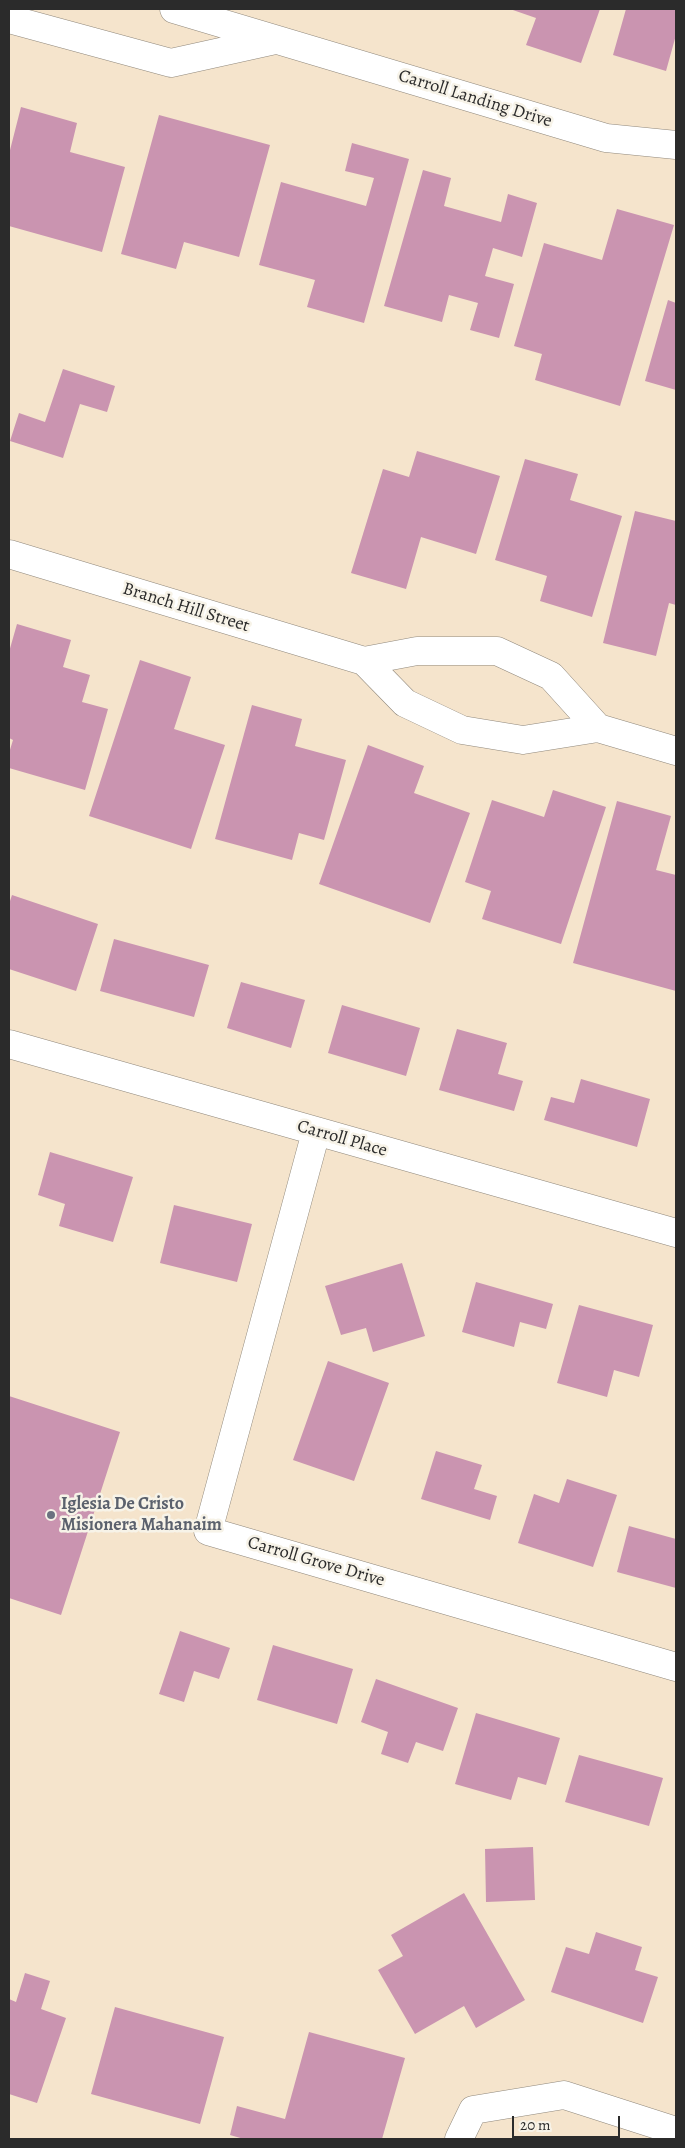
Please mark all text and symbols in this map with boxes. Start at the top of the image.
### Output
street label: Carroll Landing Drive [396,65,554,133]
street label: Branch Hill Street [120,578,252,638]
street label: Carroll Place [294,1116,390,1162]
place label: Iglesia De Cristo Misionera Mahanaim [61,1494,222,1536]
marker: Iglesia De Cristo Misionera Mahanaim [45,1509,57,1521]
street label: Carroll Grove Drive [245,1532,387,1592]
scale bar [515,2106,622,2138]
text: 20 m [520,2115,551,2135]

